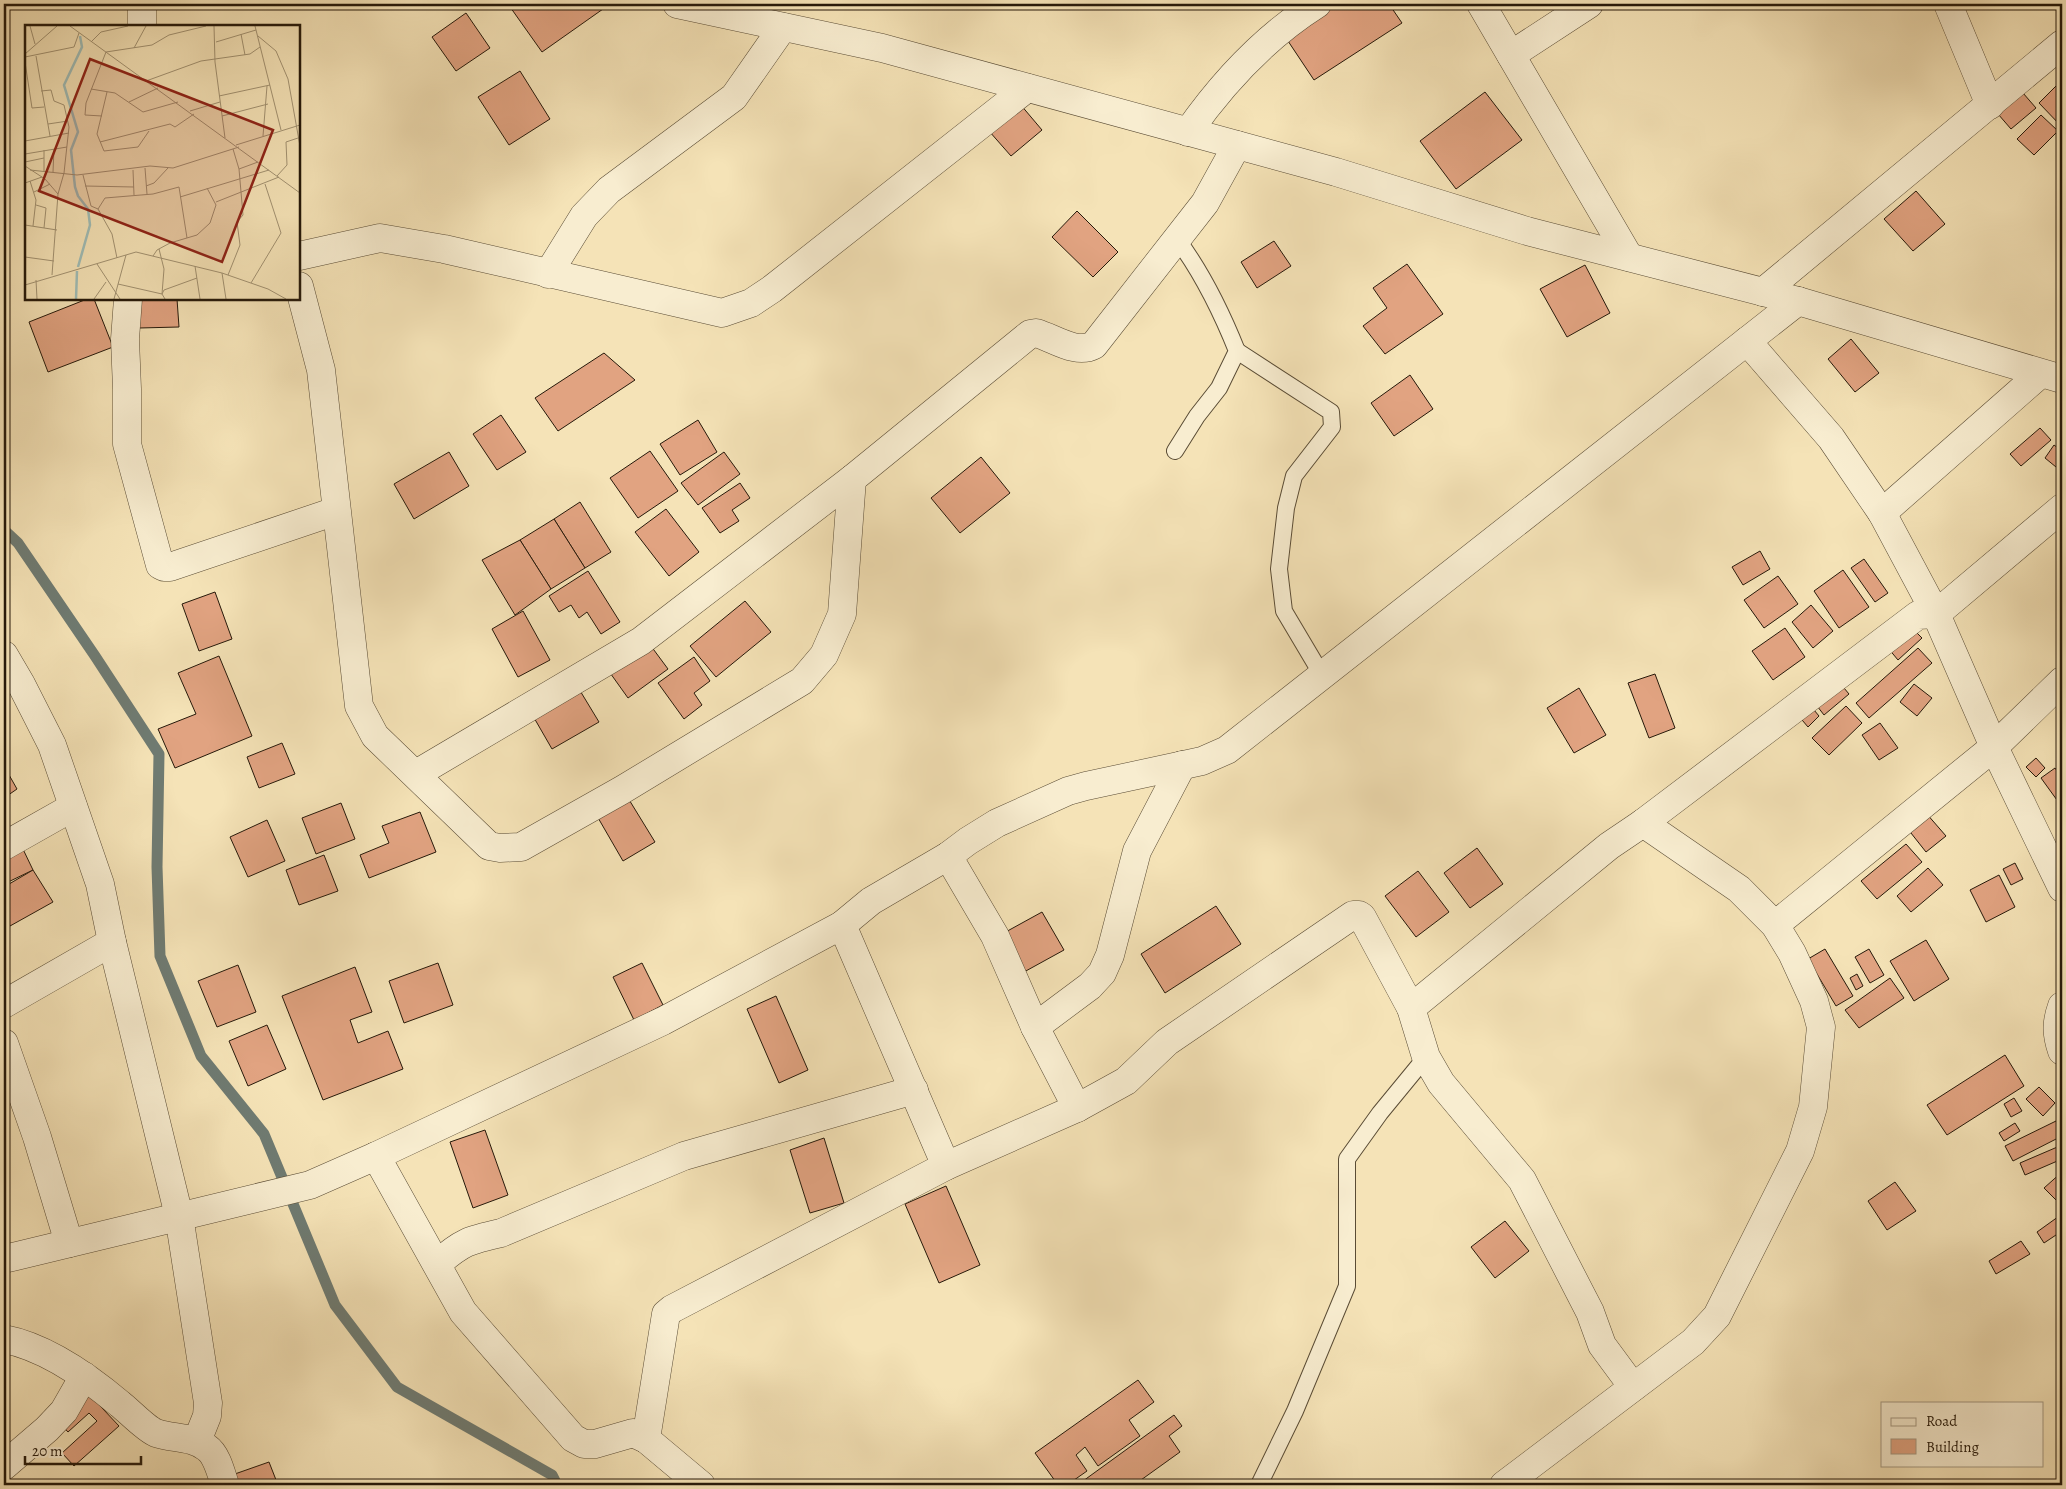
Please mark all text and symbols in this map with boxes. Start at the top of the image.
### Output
inset map [25,25,300,300]
legend [1881,1402,2044,1466]
text: Road [1926,1411,1958,1431]
scale bar [25,1434,141,1466]
text: Building [1926,1437,1979,1457]
text: 20 m [32,1441,63,1461]

